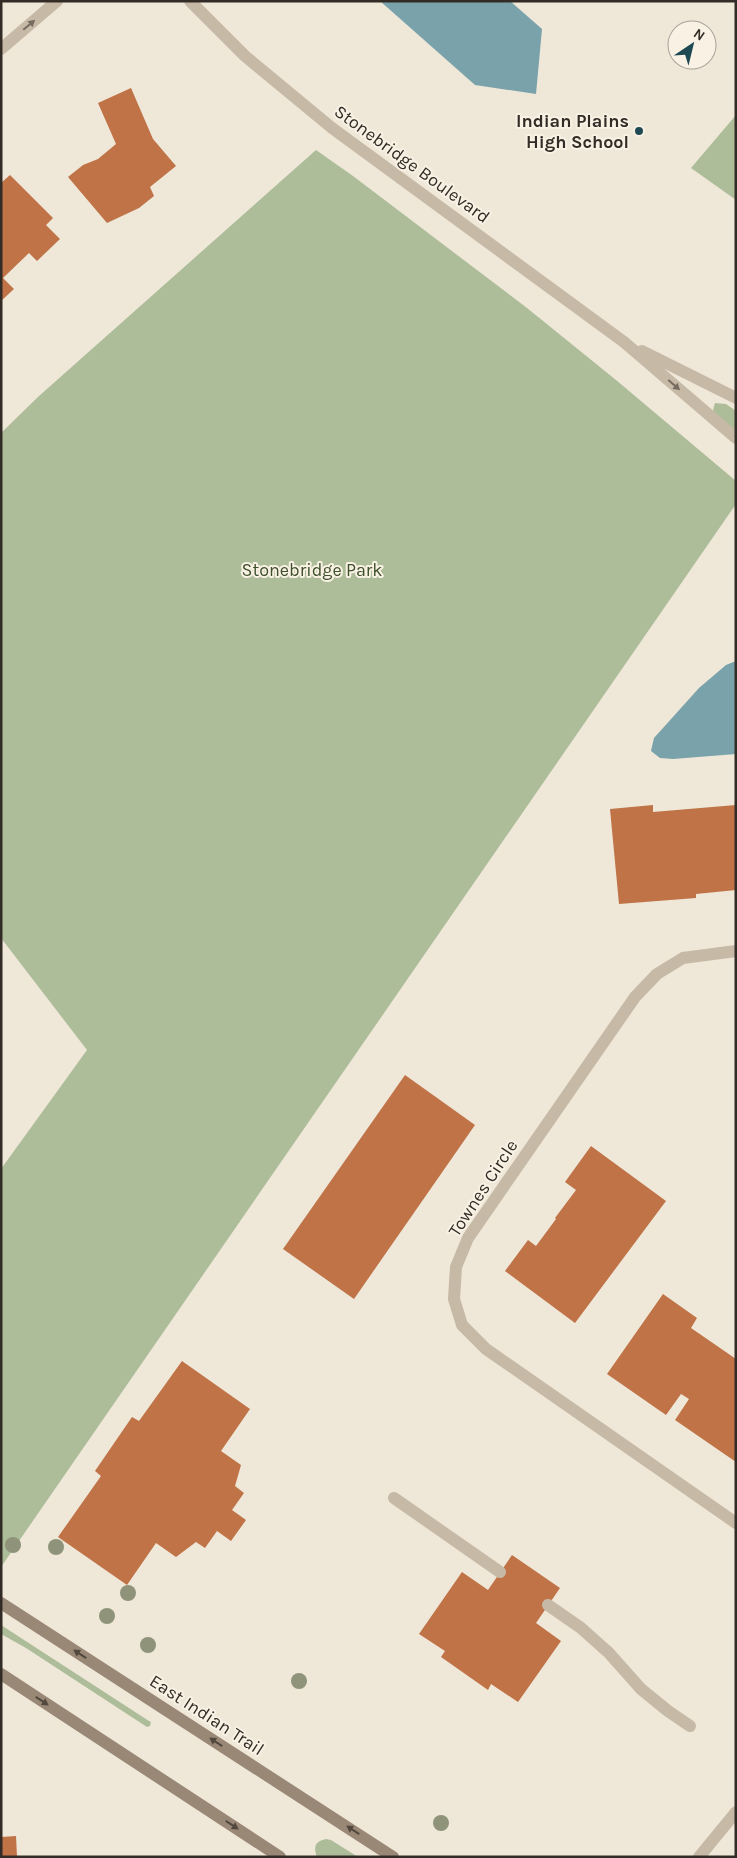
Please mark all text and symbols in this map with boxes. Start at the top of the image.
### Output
one-way arrow [23,20,36,31]
north arrow [667,20,717,70]
text: N [690,25,708,45]
street label: Stonebridge Boulevard [330,100,494,228]
place label: Indian Plains High School [516,110,629,153]
marker: Indian Plains High School [633,125,645,137]
one-way arrow [668,379,680,391]
park label: Stonebridge Park [242,559,383,581]
street label: Townes Circle [444,1136,522,1240]
one-way arrow [73,1649,86,1658]
street label: East Indian Trail [146,1670,268,1760]
one-way arrow [35,1696,49,1705]
one-way arrow [210,1737,223,1746]
one-way arrow [225,1820,239,1830]
one-way arrow [346,1825,359,1835]

